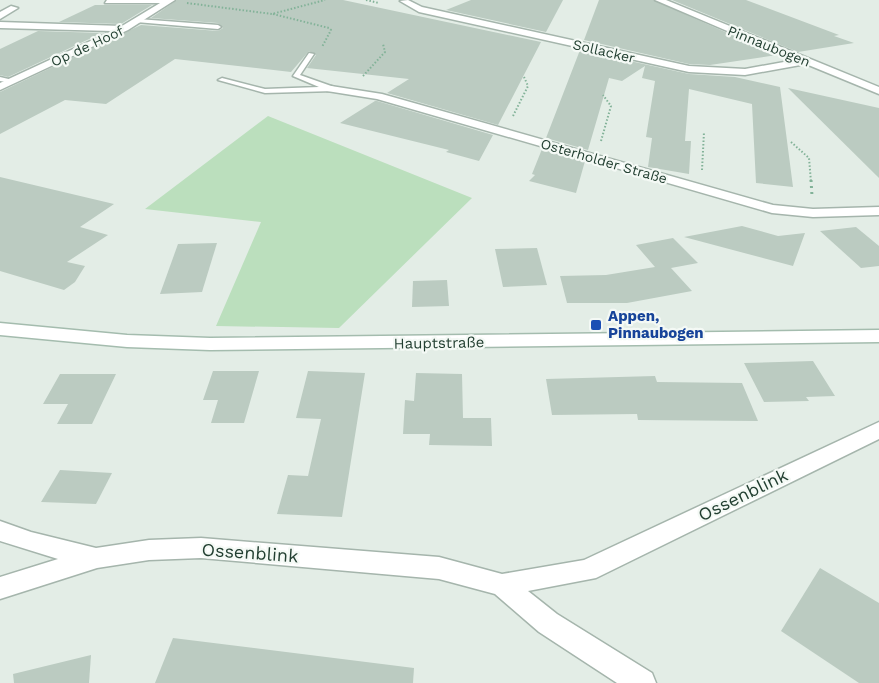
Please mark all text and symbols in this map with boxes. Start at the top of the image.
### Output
street label: Op de Hoof [48,22,126,70]
street label: Pinnaubogen [725,22,813,70]
street label: Sollacker [571,36,637,66]
street label: Osterholder Straße [539,135,669,187]
place label: Appen, Pinnaubogen [608,307,704,342]
marker: Appen, Pinnaubogen [589,318,603,332]
street label: Hauptstraße [393,333,485,353]
street label: Ossenblink [695,464,791,525]
street label: Ossenblink [201,539,299,566]

